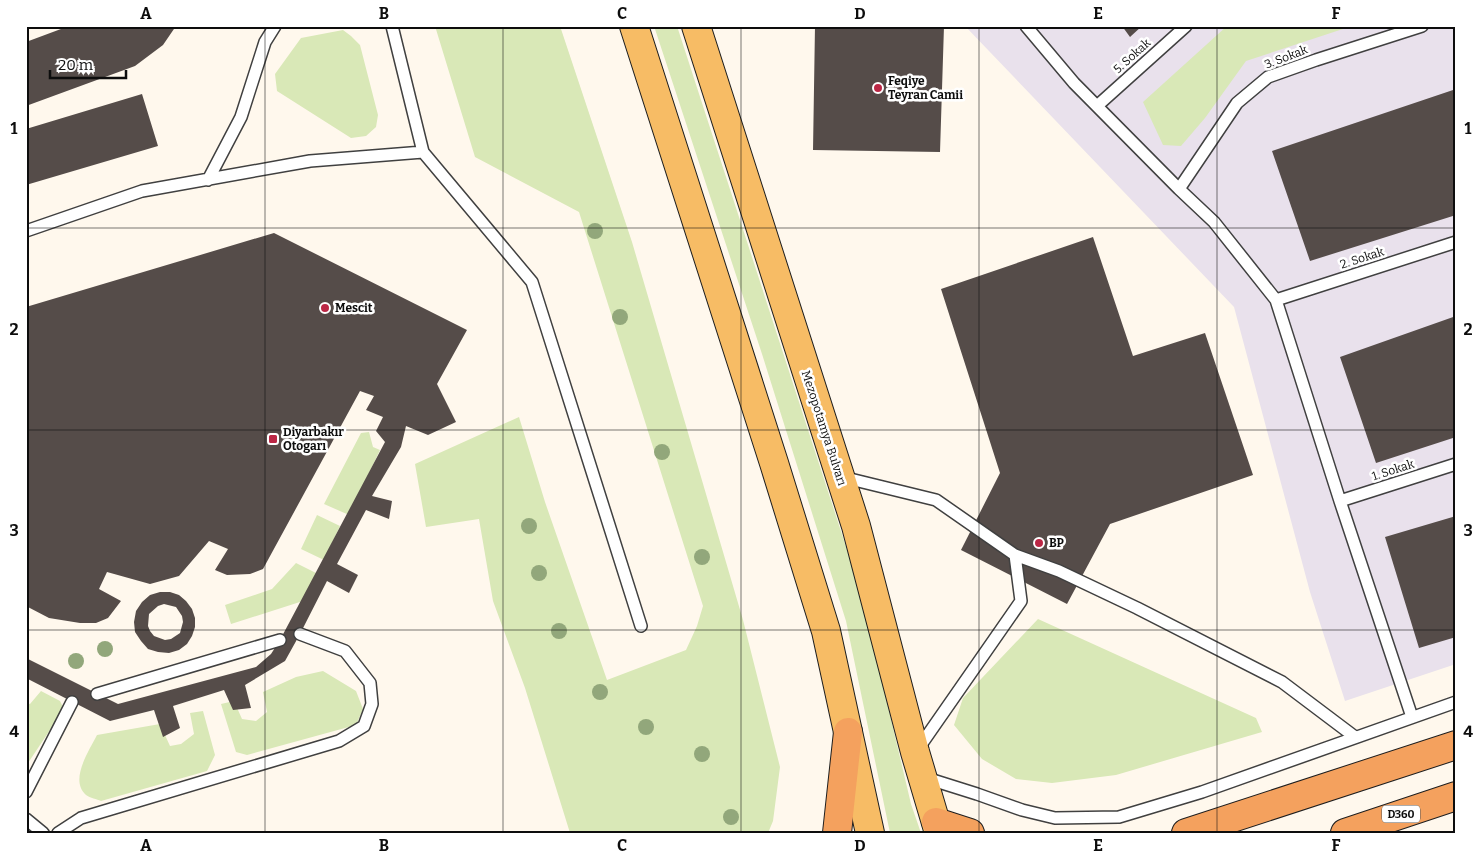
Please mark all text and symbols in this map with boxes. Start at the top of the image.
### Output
text: A [140,4,152,23]
text: B [379,4,389,23]
text: C [617,4,627,23]
text: D [854,4,866,23]
text: E [1093,4,1103,23]
text: F [1332,4,1341,23]
street label: 5. Sokak [1111,36,1154,76]
street label: 3. Sokak [1262,42,1310,72]
scale bar [50,48,126,80]
text: 20 m [58,56,94,74]
place label: Feqiye Teyran Camii [888,74,963,102]
marker: Feqiye Teyran Camii [872,82,884,94]
text: 1 [11,119,18,138]
text: 1 [1465,119,1472,138]
street label: 2. Sokak [1338,244,1386,272]
place label: Mescit [335,301,373,315]
marker: Mescit [319,302,331,314]
text: 2 [9,320,19,339]
text: 2 [1463,320,1473,339]
street label: Mezopotamya Bulvarı [799,369,849,488]
place label: Diyarbakır Otogarı [283,425,344,453]
marker: Diyarbakır Otogarı [267,433,279,445]
street label: 1. Sokak [1370,457,1416,483]
text: 3 [9,521,19,540]
text: 3 [1463,521,1473,540]
place label: BP [1049,536,1065,550]
marker: BP [1033,537,1045,549]
text: 4 [9,722,19,741]
text: 4 [1463,722,1473,741]
road number: D360 [1382,806,1420,822]
text: A [140,836,152,855]
text: B [379,836,389,855]
text: C [617,836,627,855]
text: D [854,836,866,855]
text: E [1093,836,1103,855]
text: F [1332,836,1341,855]

